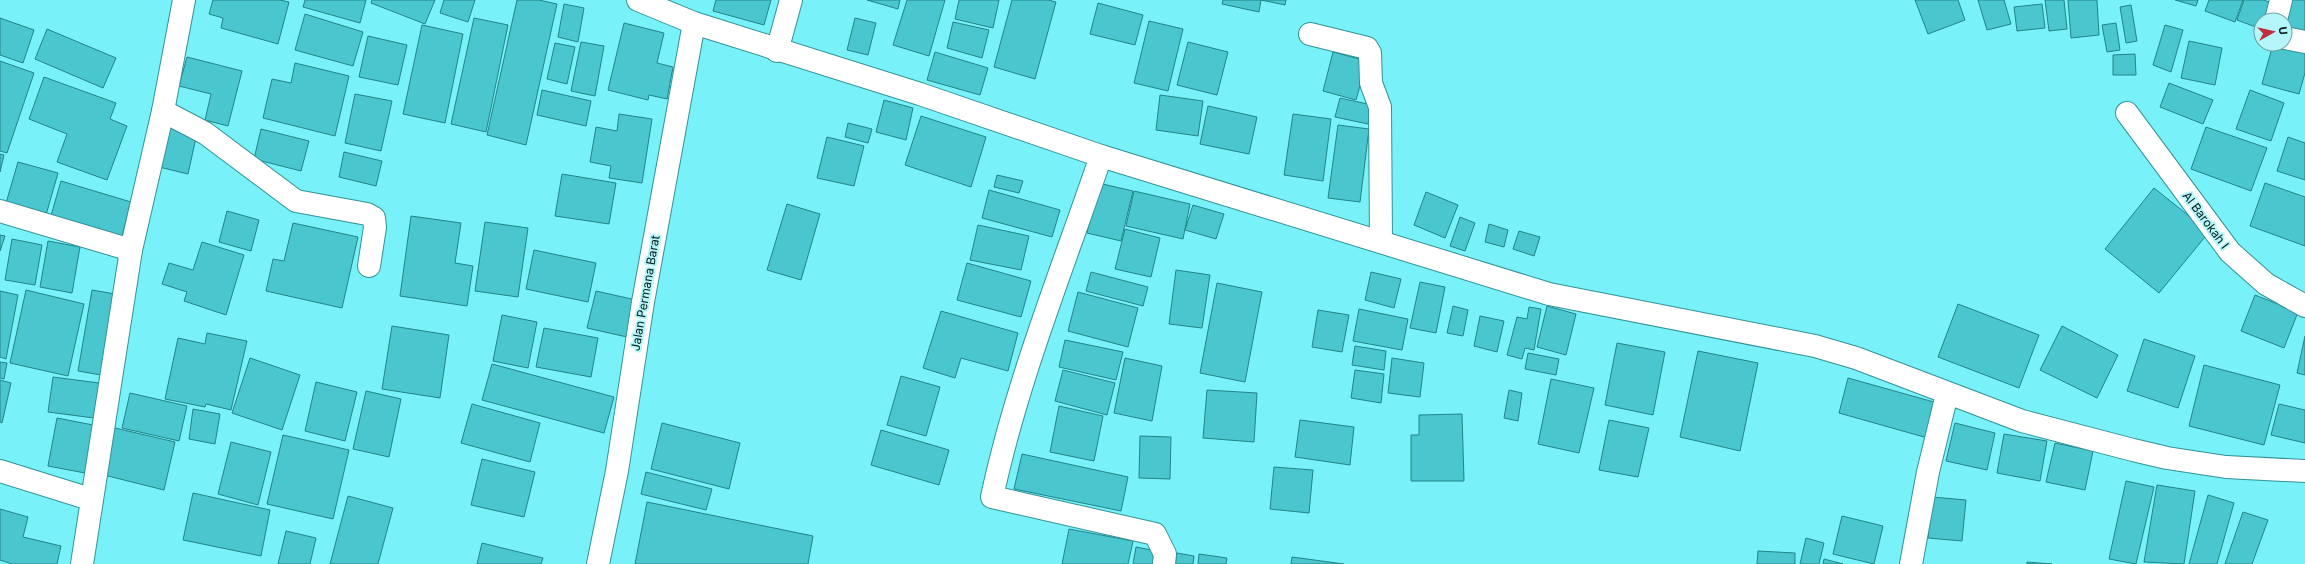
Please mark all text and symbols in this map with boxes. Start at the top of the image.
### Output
north arrow [2253,12,2293,52]
text: U [2275,26,2290,36]
street label: Al Barokah I [2180,188,2232,252]
street label: Jalan Permana Barat [627,234,663,352]

